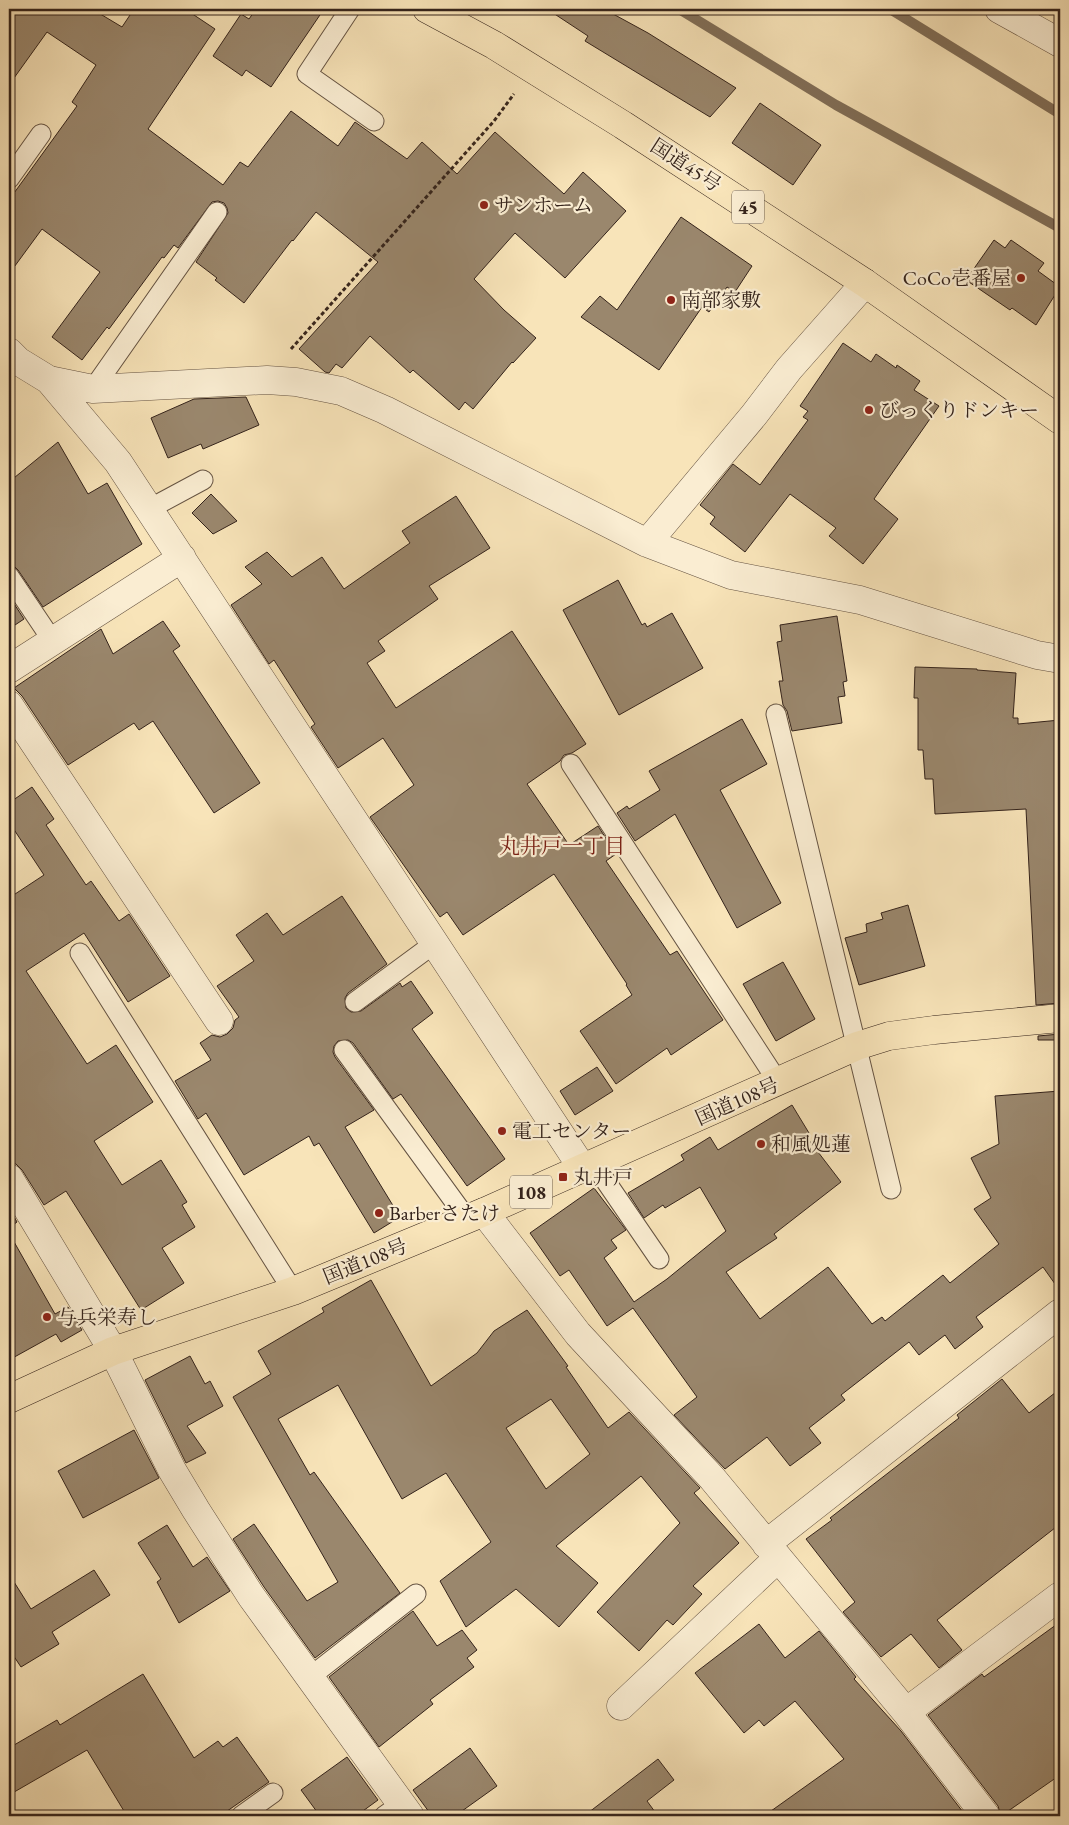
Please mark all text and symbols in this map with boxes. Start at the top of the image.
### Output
street label: 国道45号 [646,133,726,197]
road number: 45 [732,190,764,223]
place label: サンホーム [494,192,593,218]
marker: サンホーム [478,199,490,211]
place label: CoCo壱番屋 [903,265,1011,291]
marker: CoCo壱番屋 [1015,272,1027,284]
place label: 南部家敷 [681,287,761,313]
marker: 南部家敷 [665,294,677,306]
place label: びっくりドンキー [879,397,1039,423]
marker: びっくりドンキー [863,404,875,416]
district label: 丸井戸一丁目 [499,832,625,859]
street label: 国道108号 [691,1071,783,1131]
place label: 電工センター [512,1118,631,1144]
marker: 電工センター [496,1125,508,1137]
place label: 和風処蓮 [771,1131,851,1157]
marker: 和風処蓮 [755,1138,767,1150]
place label: 丸井戸 [573,1164,633,1190]
marker: 丸井戸 [557,1171,569,1183]
road number: 108 [510,1176,552,1208]
place label: Barberさたけ [389,1200,500,1226]
marker: Barberさたけ [373,1207,385,1219]
street label: 国道108号 [319,1232,411,1290]
place label: 与兵栄寿し [57,1304,157,1330]
marker: 与兵栄寿し [41,1311,53,1323]

